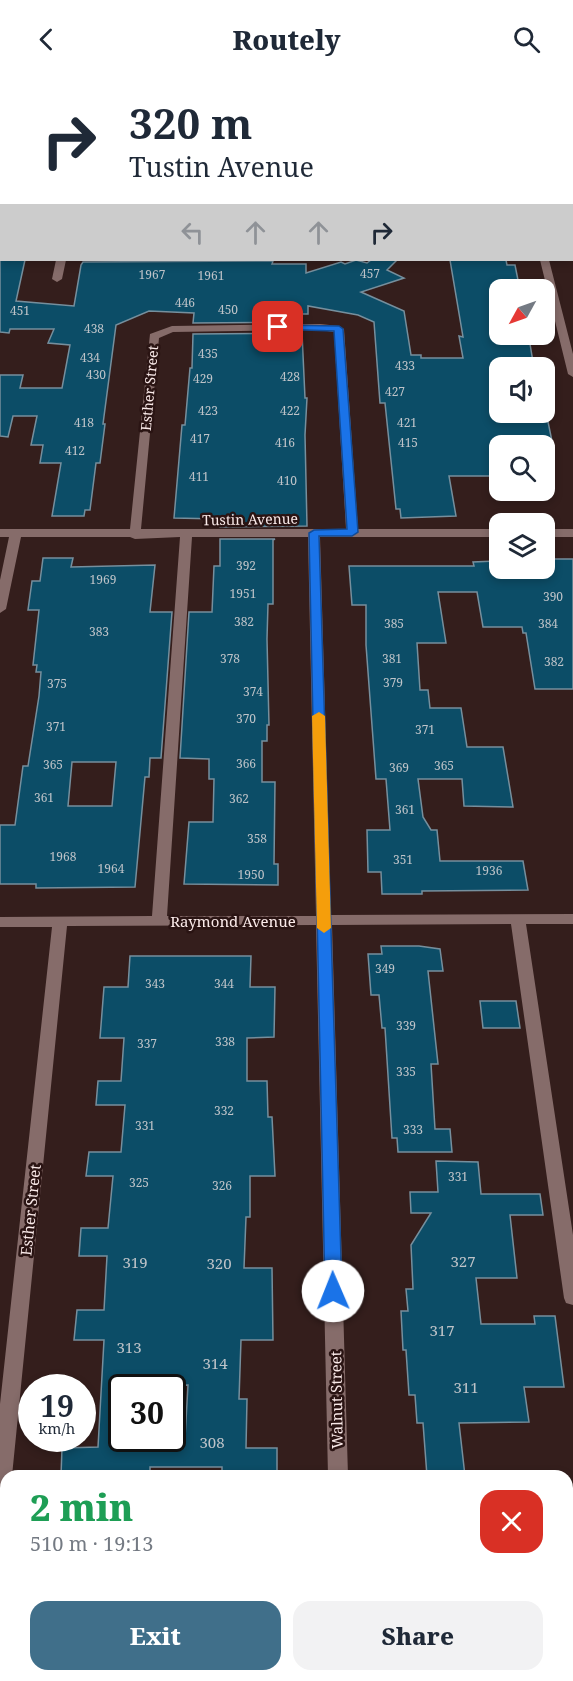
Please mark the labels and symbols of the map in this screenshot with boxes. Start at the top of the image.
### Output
house number: 457 [360,265,380,282]
house number: 1967 [139,266,166,283]
house number: 1961 [198,267,224,284]
north arrow [489,279,555,345]
house number: 446 [175,294,195,311]
house number: 450 [218,301,238,318]
pin [252,301,303,352]
house number: 451 [10,302,30,319]
house number: 438 [84,320,104,337]
street label: Esther Street [136,344,162,431]
house number: 435 [198,345,218,362]
house number: 434 [80,349,100,366]
house number: 433 [395,357,415,374]
house number: 430 [86,366,106,383]
house number: 428 [280,368,300,385]
house number: 429 [193,370,213,387]
house number: 427 [385,383,405,400]
house number: 423 [198,402,218,419]
house number: 422 [280,402,300,419]
house number: 418 [74,414,94,431]
house number: 421 [397,414,417,431]
house number: 417 [190,430,210,447]
house number: 416 [275,434,295,451]
house number: 415 [398,434,418,451]
house number: 412 [65,442,85,459]
house number: 411 [189,468,209,485]
house number: 410 [277,472,297,489]
street label: Tustin Avenue [202,509,298,529]
house number: 392 [236,557,256,574]
house number: 1969 [90,571,116,588]
house number: 1951 [230,585,256,602]
house number: 390 [543,588,563,605]
house number: 382 [234,613,254,630]
house number: 385 [384,615,404,632]
house number: 384 [538,615,558,632]
house number: 383 [89,623,109,640]
house number: 378 [220,650,240,667]
house number: 381 [382,650,402,667]
house number: 382 [544,653,564,670]
house number: 379 [383,674,403,691]
house number: 375 [47,675,67,692]
house number: 374 [243,683,263,700]
house number: 370 [236,710,256,727]
house number: 371 [46,718,66,735]
house number: 371 [415,721,435,738]
house number: 366 [236,755,256,772]
house number: 365 [43,756,63,773]
house number: 365 [434,757,454,774]
house number: 369 [389,759,409,776]
house number: 361 [34,789,54,806]
house number: 362 [229,790,249,807]
house number: 361 [395,801,415,818]
house number: 358 [247,830,267,847]
house number: 1968 [50,848,77,865]
house number: 351 [393,851,413,868]
house number: 1964 [98,860,125,877]
house number: 1936 [476,862,503,879]
house number: 1950 [238,866,265,883]
street label: Raymond Avenue [170,911,296,931]
house number: 349 [375,960,395,977]
house number: 343 [145,975,165,992]
house number: 344 [214,975,234,992]
house number: 339 [396,1017,416,1034]
house number: 338 [215,1033,235,1050]
house number: 337 [137,1035,157,1052]
house number: 335 [396,1063,416,1080]
house number: 332 [214,1102,234,1119]
house number: 331 [135,1117,155,1134]
house number: 333 [403,1121,423,1138]
street label: Esther Street [15,1163,45,1257]
house number: 331 [448,1168,468,1185]
house number: 325 [129,1174,149,1191]
house number: 326 [212,1177,232,1194]
house number: 327 [450,1251,476,1271]
house number: 319 [122,1252,148,1272]
house number: 320 [206,1253,232,1273]
position arrow [301,1259,365,1323]
house number: 317 [429,1320,455,1340]
house number: 313 [116,1337,142,1357]
street label: Walnut Street [325,1351,347,1449]
house number: 314 [202,1353,228,1373]
speed limit sign: 30 [108,1374,186,1452]
house number: 311 [453,1377,479,1397]
house number: 308 [199,1432,225,1452]

